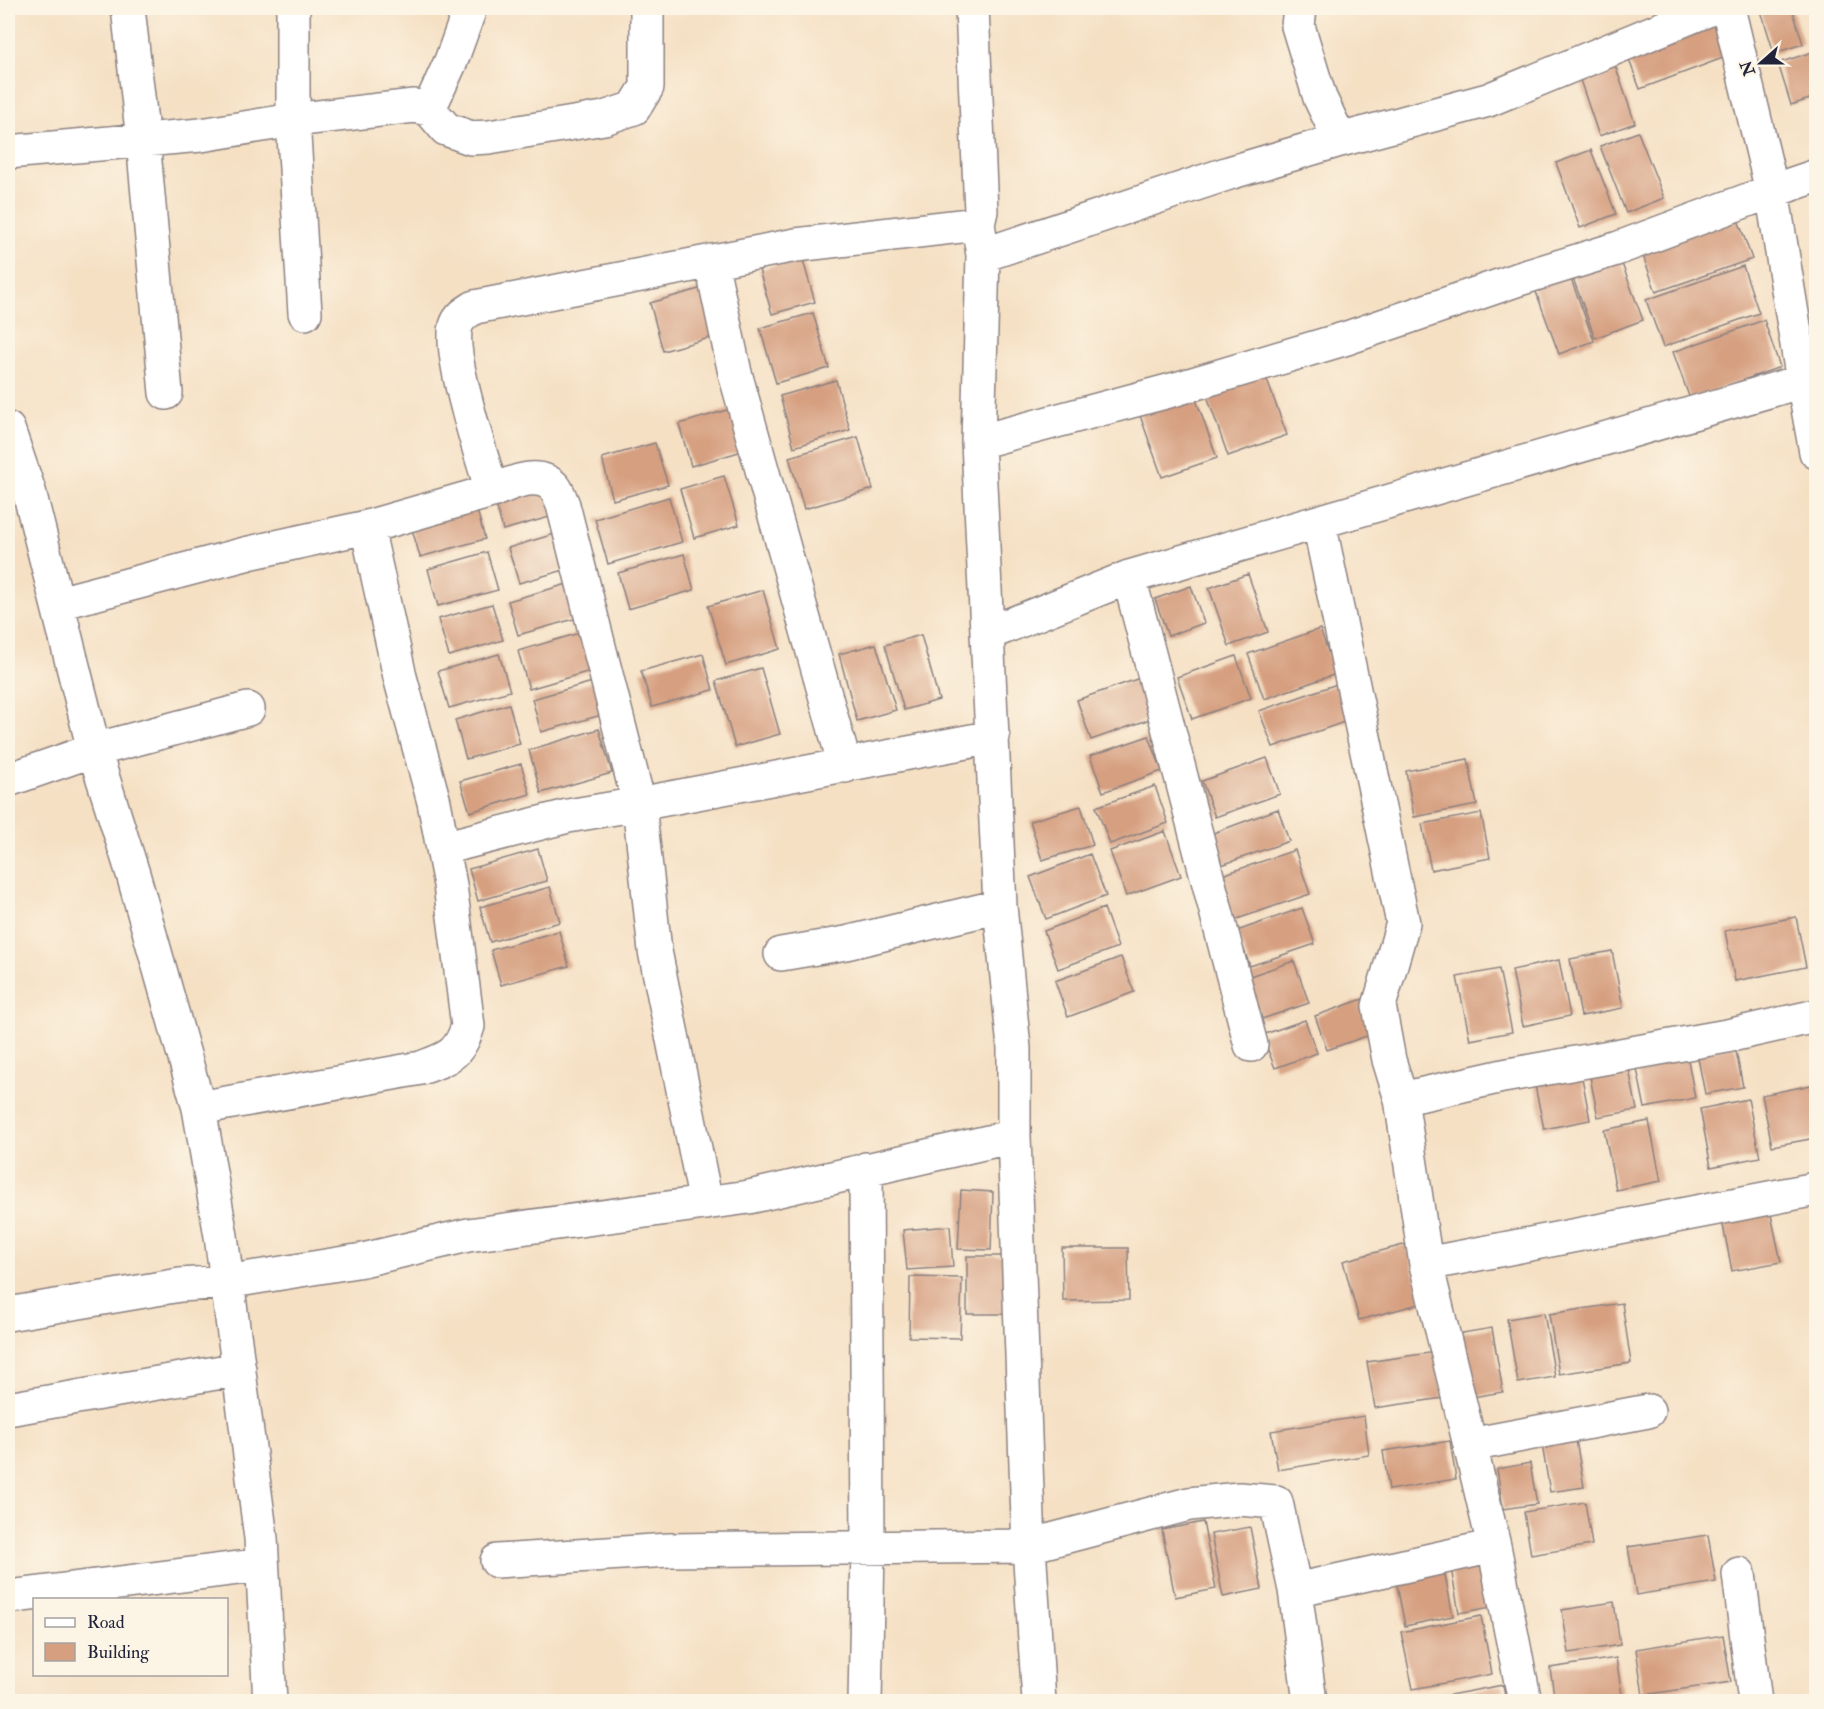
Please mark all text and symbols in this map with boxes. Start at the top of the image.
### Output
north arrow [1731,33,1791,93]
text: N [1736,57,1760,79]
legend [33,1598,228,1676]
text: Road [87,1611,125,1634]
text: Building [87,1641,150,1664]

